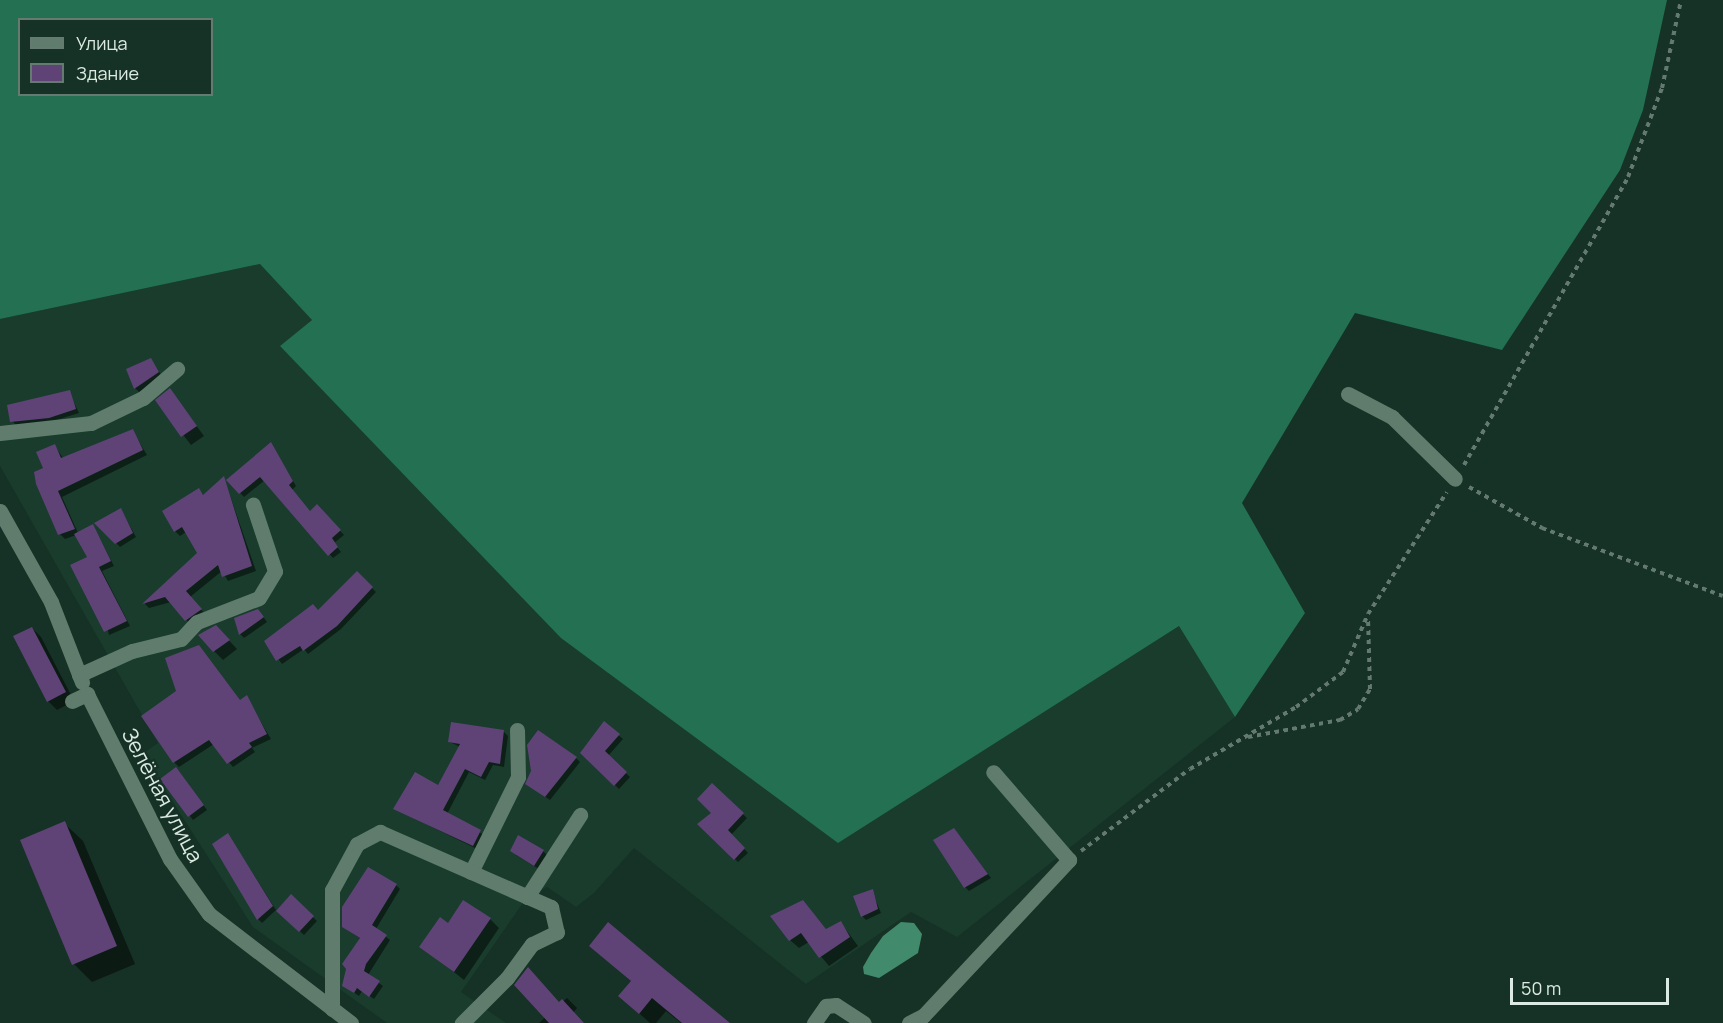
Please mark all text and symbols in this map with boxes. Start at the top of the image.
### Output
legend [18,18,213,96]
text: Улица [76,31,128,55]
text: Здание [76,61,139,85]
street label: Зелёная улица [117,724,209,866]
scale bar [1513,966,1672,1004]
text: 50 m [1521,976,1561,1000]

